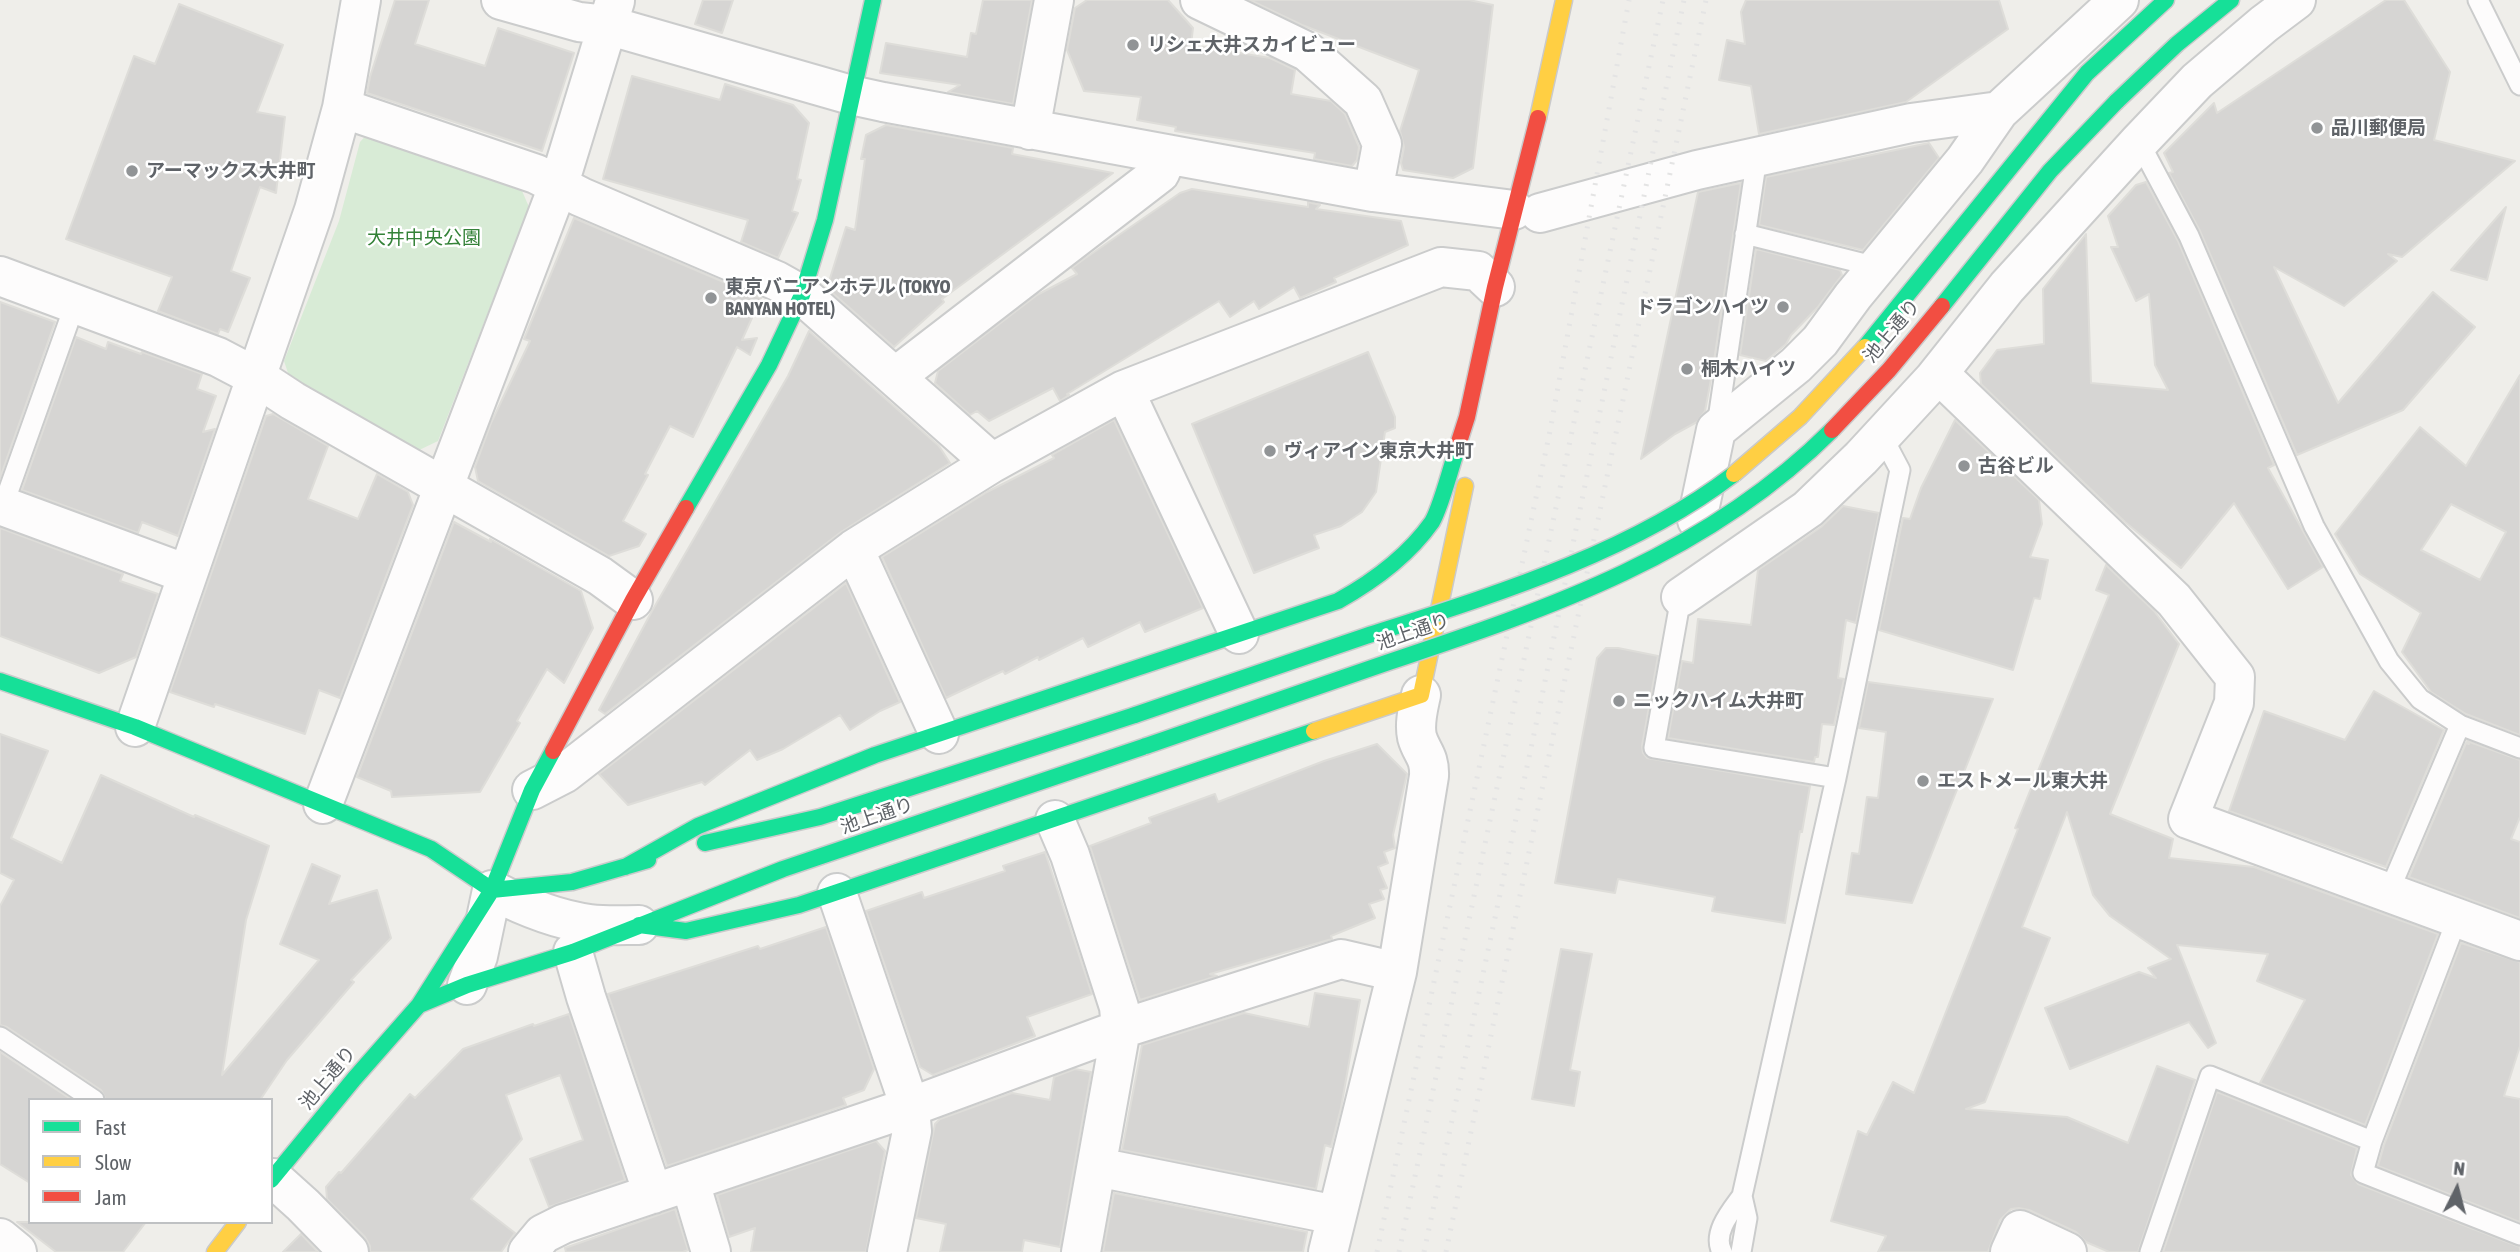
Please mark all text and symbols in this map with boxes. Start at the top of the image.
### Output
place label: リシェ大井スカイビュー [1147,34,1356,56]
marker: リシェ大井スカイビュー [1125,37,1141,53]
place label: 品川郵便局 [2331,117,2426,139]
marker: 品川郵便局 [2309,120,2325,136]
place label: アーマックス大井町 [146,160,316,182]
marker: アーマックス大井町 [124,163,140,179]
park label: 大井中央公園 [367,227,481,249]
place label: 東京バニアンホテル (TOKYO BANYAN HOTEL) [725,276,951,320]
marker: 東京バニアンホテル (TOKYO BANYAN HOTEL) [703,290,719,306]
street label: 池上通り [1859,295,1925,367]
place label: ドラゴンハイツ [1636,296,1769,318]
marker: ドラゴンハイツ [1775,299,1791,315]
place label: 桐木ハイツ [1701,358,1796,380]
marker: 桐木ハイツ [1679,361,1695,377]
place label: ヴィアイン東京大井町 [1284,440,1474,462]
marker: ヴィアイン東京大井町 [1262,443,1278,459]
place label: 古谷ビル [1978,455,2054,477]
marker: 古谷ビル [1956,458,1972,474]
street label: 池上通り [1373,609,1453,655]
place label: ニックハイム大井町 [1633,690,1804,712]
marker: ニックハイム大井町 [1611,693,1627,709]
place label: エストメール東大井 [1937,770,2108,792]
marker: エストメール東大井 [1915,773,1931,789]
street label: 池上通り [837,793,917,839]
street label: 池上通り [295,1042,361,1114]
legend [28,1098,273,1224]
text: Fast [95,1115,126,1139]
text: Slow [95,1150,131,1174]
north arrow [2422,1154,2492,1224]
text: N [2452,1157,2466,1180]
text: Jam [95,1185,127,1209]

